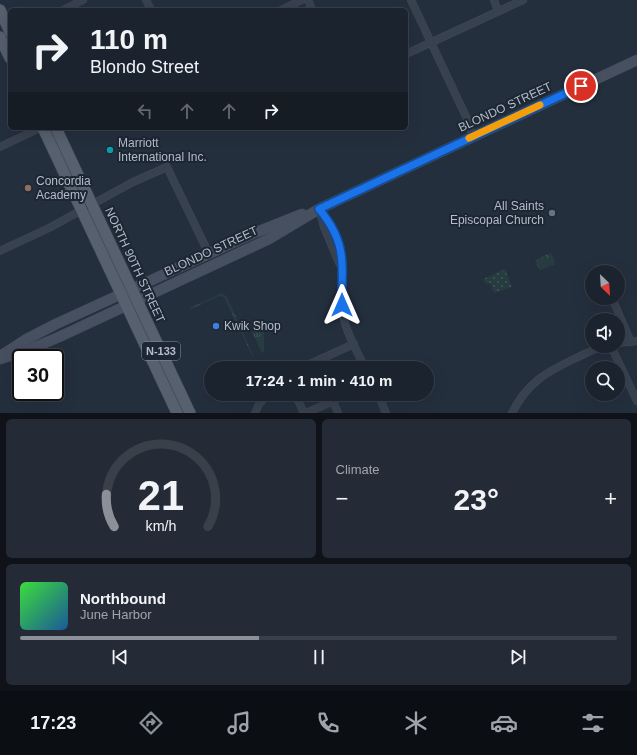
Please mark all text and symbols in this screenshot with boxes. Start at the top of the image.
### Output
icon: right [24,24,76,76]
text: 110 m [90,24,168,55]
text: Blondo Street [90,57,199,77]
pin [564,69,598,103]
icon: arrive [570,75,592,97]
street label: BLONDO STREET [456,79,554,135]
icon: left [134,100,156,122]
icon: ahead [176,100,198,122]
icon: ahead [218,100,240,122]
icon: right [260,100,282,122]
place label: Marriott International Inc. [118,136,207,164]
marker: Marriott International Inc. [105,145,115,155]
place label: Concordia Academy [36,174,91,202]
marker: Concordia Academy [23,183,33,193]
place label: All Saints Episcopal Church [450,199,544,227]
street label: NORTH 90TH STREET [102,205,168,326]
marker: All Saints Episcopal Church [547,208,557,218]
street label: BLONDO STREET [162,223,260,279]
north arrow [585,265,625,305]
map controls [585,265,625,401]
position arrow [321,284,363,326]
button: sound [585,313,625,353]
place label: Kwik Shop [224,319,281,333]
marker: Kwik Shop [211,321,221,331]
road number: N-133 [142,342,180,360]
speed limit sign: 30 [12,349,64,401]
button: search [585,361,625,401]
text: 17:24 · 1 min · 410 m [246,372,392,389]
text: Climate [336,462,380,477]
text: 21 [138,471,184,518]
text: 23° [454,483,499,516]
text: − [336,486,348,511]
text: + [604,486,617,511]
text: km/h [145,517,176,533]
text: Northbound [80,590,166,607]
text: June Harbor [80,607,152,622]
icon: previous [109,646,131,668]
icon: pause [308,646,330,668]
icon: next [507,646,529,668]
icon: directions [137,709,165,737]
icon: music [225,709,253,737]
icon: phone [314,709,342,737]
icon: climate [402,709,430,737]
icon: car [490,709,518,737]
icon: filters [579,709,607,737]
text: 17:23 [30,713,76,733]

